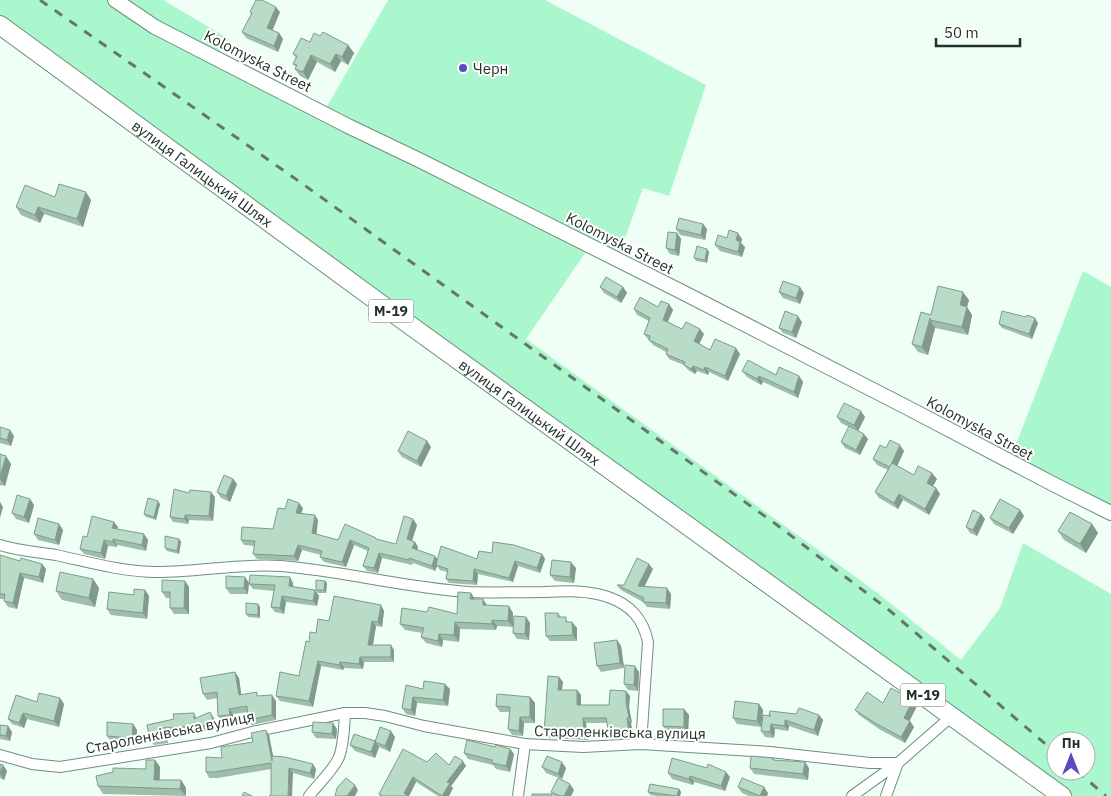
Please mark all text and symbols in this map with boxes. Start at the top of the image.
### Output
scale bar [936,15,1020,47]
text: 50 m [944,23,979,42]
street label: Kolomyska Street [201,26,315,96]
place label: Черн [473,59,508,78]
marker: Черн [457,62,469,74]
street label: вулиця Галицький Шлях [128,115,277,231]
street label: Kolomyska Street [563,208,677,278]
road number: М-19 [368,300,414,322]
street label: вулиця Галицький Шлях [455,354,605,469]
street label: Kolomyska Street [923,392,1037,464]
road number: М-19 [900,684,946,706]
street label: Староленківська вулиця [84,706,256,758]
street label: Староленківська вулиця [534,721,706,743]
north arrow [1046,731,1096,781]
text: Пн [1062,734,1080,752]

